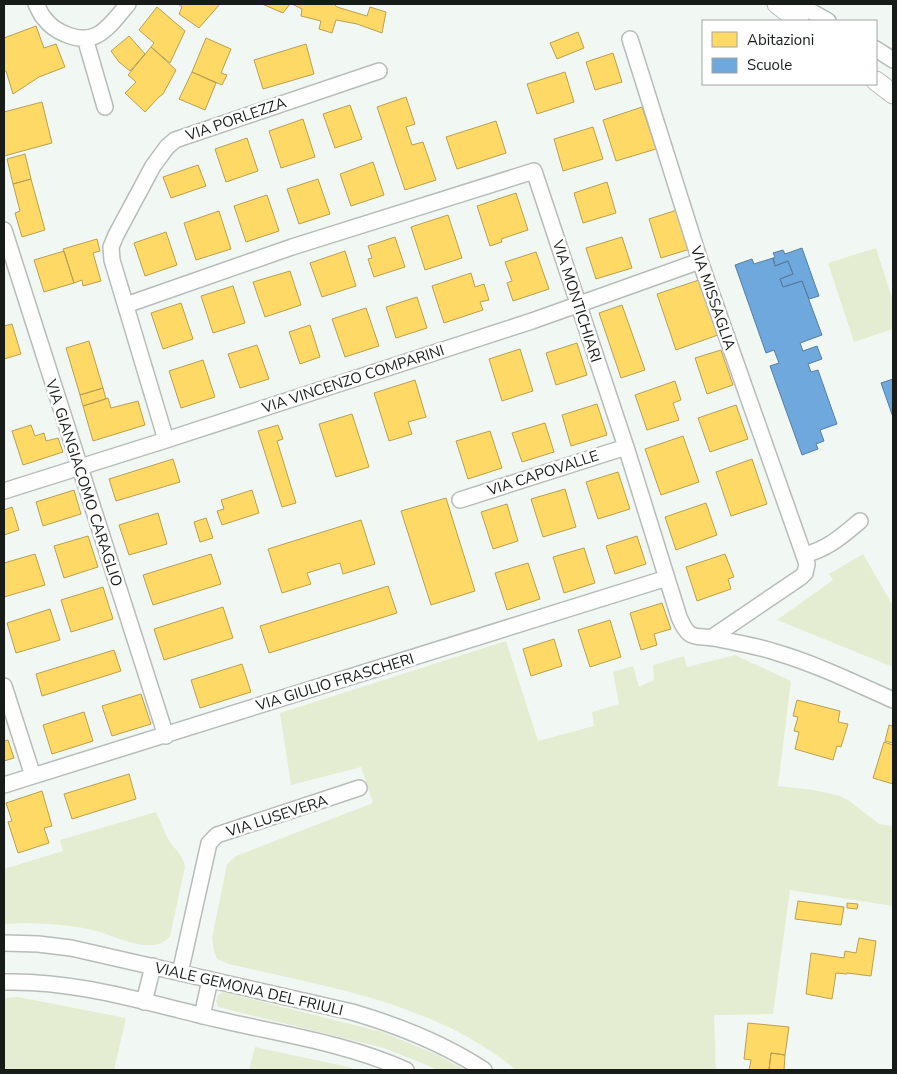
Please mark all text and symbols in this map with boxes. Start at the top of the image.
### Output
legend [702,20,877,85]
text: Abitazioni [747,30,814,50]
text: Scuole [747,55,792,75]
street label: VIA PORLEZZA [182,92,289,146]
street label: VIA MONTICHIARI [547,236,606,365]
street label: VIA MISSAGLIA [686,242,740,353]
street label: VIA VINCENZO COMPARINI [258,340,447,418]
street label: VIA GIANGIACOMO CARAGLIO [41,376,127,589]
street label: VIA CAPOVALLE [484,446,601,501]
street label: VIA GIULIO FRASCHERI [253,648,416,716]
street label: VIA LUSEVERA [223,790,330,842]
street label: VIALE GEMONA DEL FRIULI [152,957,345,1020]

